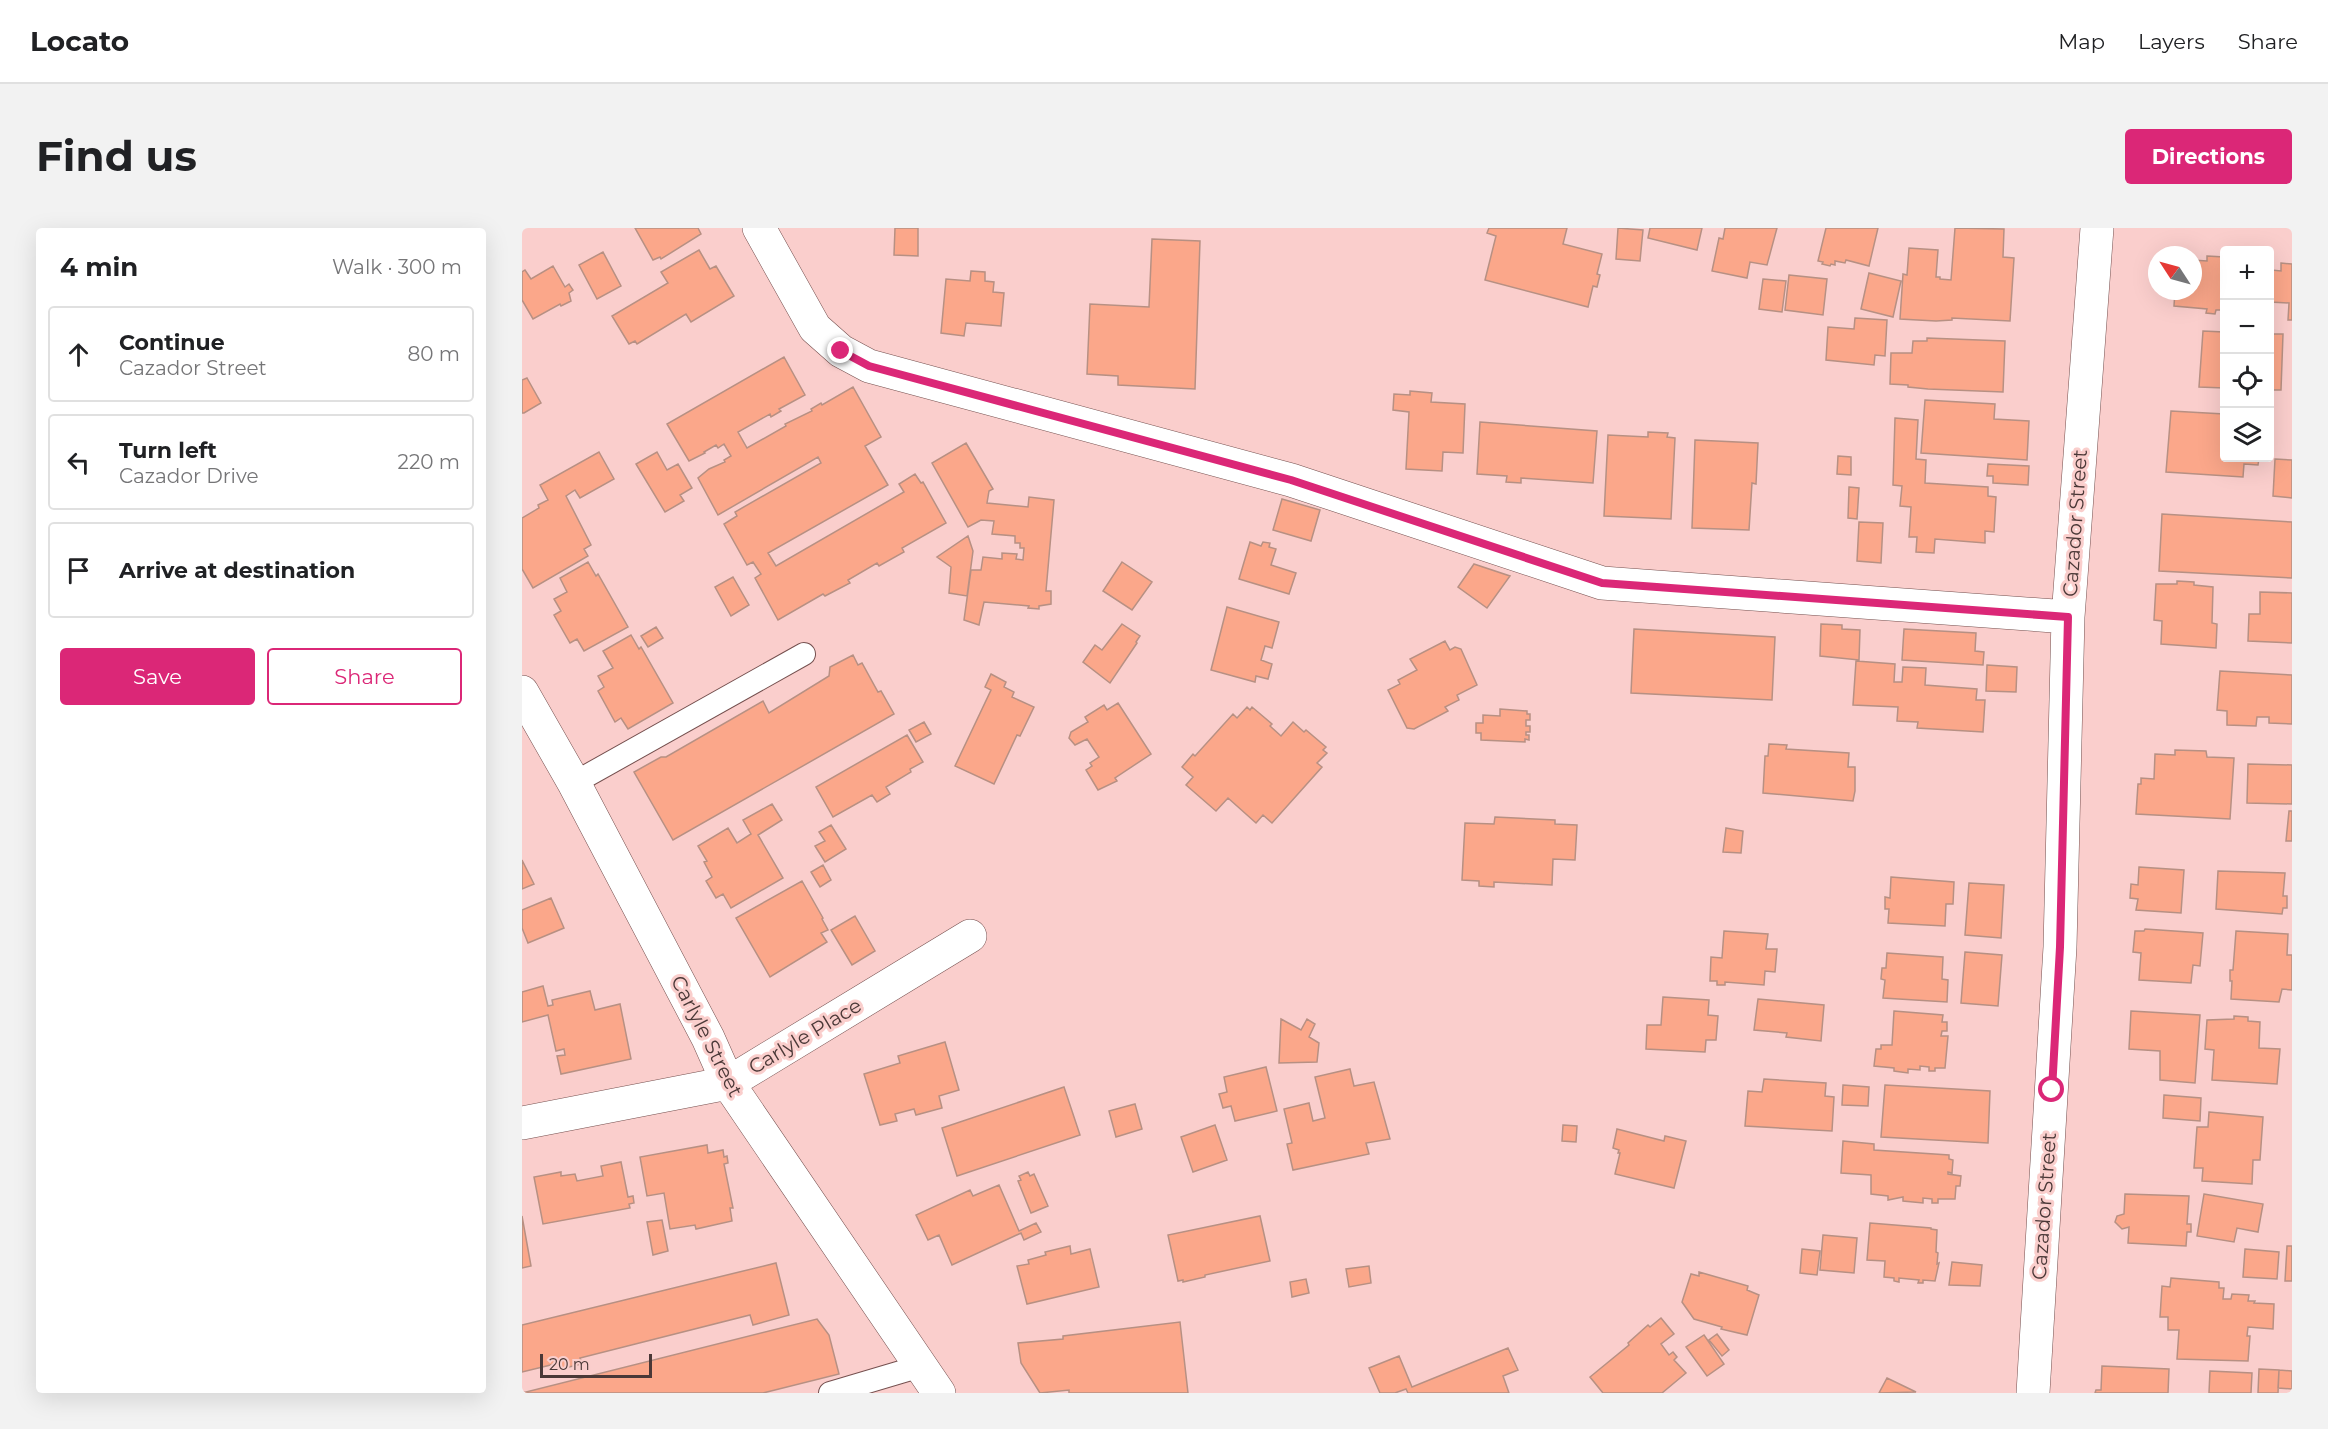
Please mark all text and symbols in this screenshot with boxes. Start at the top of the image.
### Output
text: Locato [30,24,129,58]
text: Map [2058,29,2105,54]
text: Layers [2138,29,2205,54]
text: Share [2238,29,2298,54]
button: Directions [2125,129,2292,184]
text: Find us [36,130,197,182]
north arrow [2148,246,2202,300]
map controls [2220,246,2274,462]
button: + [2220,246,2274,300]
text: 4 min [60,251,138,283]
text: Walk · 300 m [332,255,462,279]
button: − [2220,300,2274,354]
text: Continue [119,329,225,356]
route end [827,337,853,363]
icon: ahead [62,338,95,371]
text: 80 m [408,342,460,366]
button: locate [2220,354,2274,408]
text: Cazador Street [119,356,267,380]
button: layers [2220,408,2274,462]
text: Turn left [119,437,217,464]
icon: left [62,446,95,479]
street label: Cazador Street [2058,449,2092,597]
text: 220 m [398,450,460,474]
text: Cazador Drive [119,464,259,488]
icon: arrive [62,554,95,587]
text: Arrive at destination [119,557,355,584]
button: Save [60,648,255,705]
button: Share [267,648,462,705]
street label: Carlyle Street [666,971,748,1101]
street label: Carlyle Place [744,993,866,1079]
route start [2038,1076,2064,1102]
street label: Cazador Street [2027,1132,2061,1280]
scale bar [540,1351,652,1378]
text: 20 m [549,1355,590,1374]

